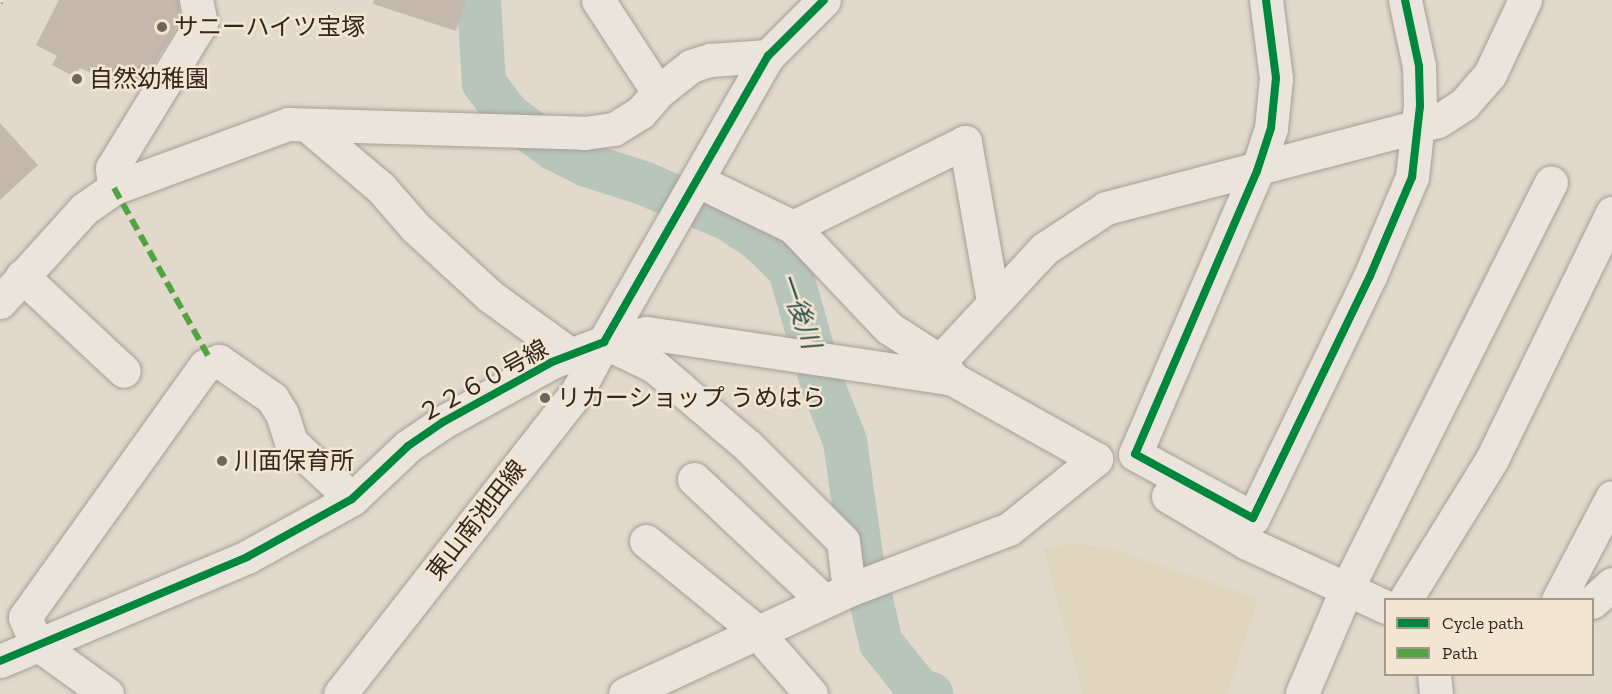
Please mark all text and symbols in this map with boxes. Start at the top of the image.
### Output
place label: サニーハイツ宝塚 [174,13,366,41]
marker: サニーハイツ宝塚 [155,20,169,34]
place label: 自然幼稚園 [89,65,209,93]
marker: 自然幼稚園 [70,72,84,86]
water label: 一後川 [772,269,826,353]
street label: ２２６０号線 [413,333,553,429]
place label: リカーショップ うめはら [557,384,826,412]
marker: リカーショップ うめはら [538,391,552,405]
place label: 川面保育所 [234,447,354,475]
marker: 川面保育所 [215,454,229,468]
street label: 東山南池田線 [420,454,532,586]
legend [1384,598,1594,676]
text: Cycle path [1442,612,1524,634]
text: Path [1442,642,1478,664]

